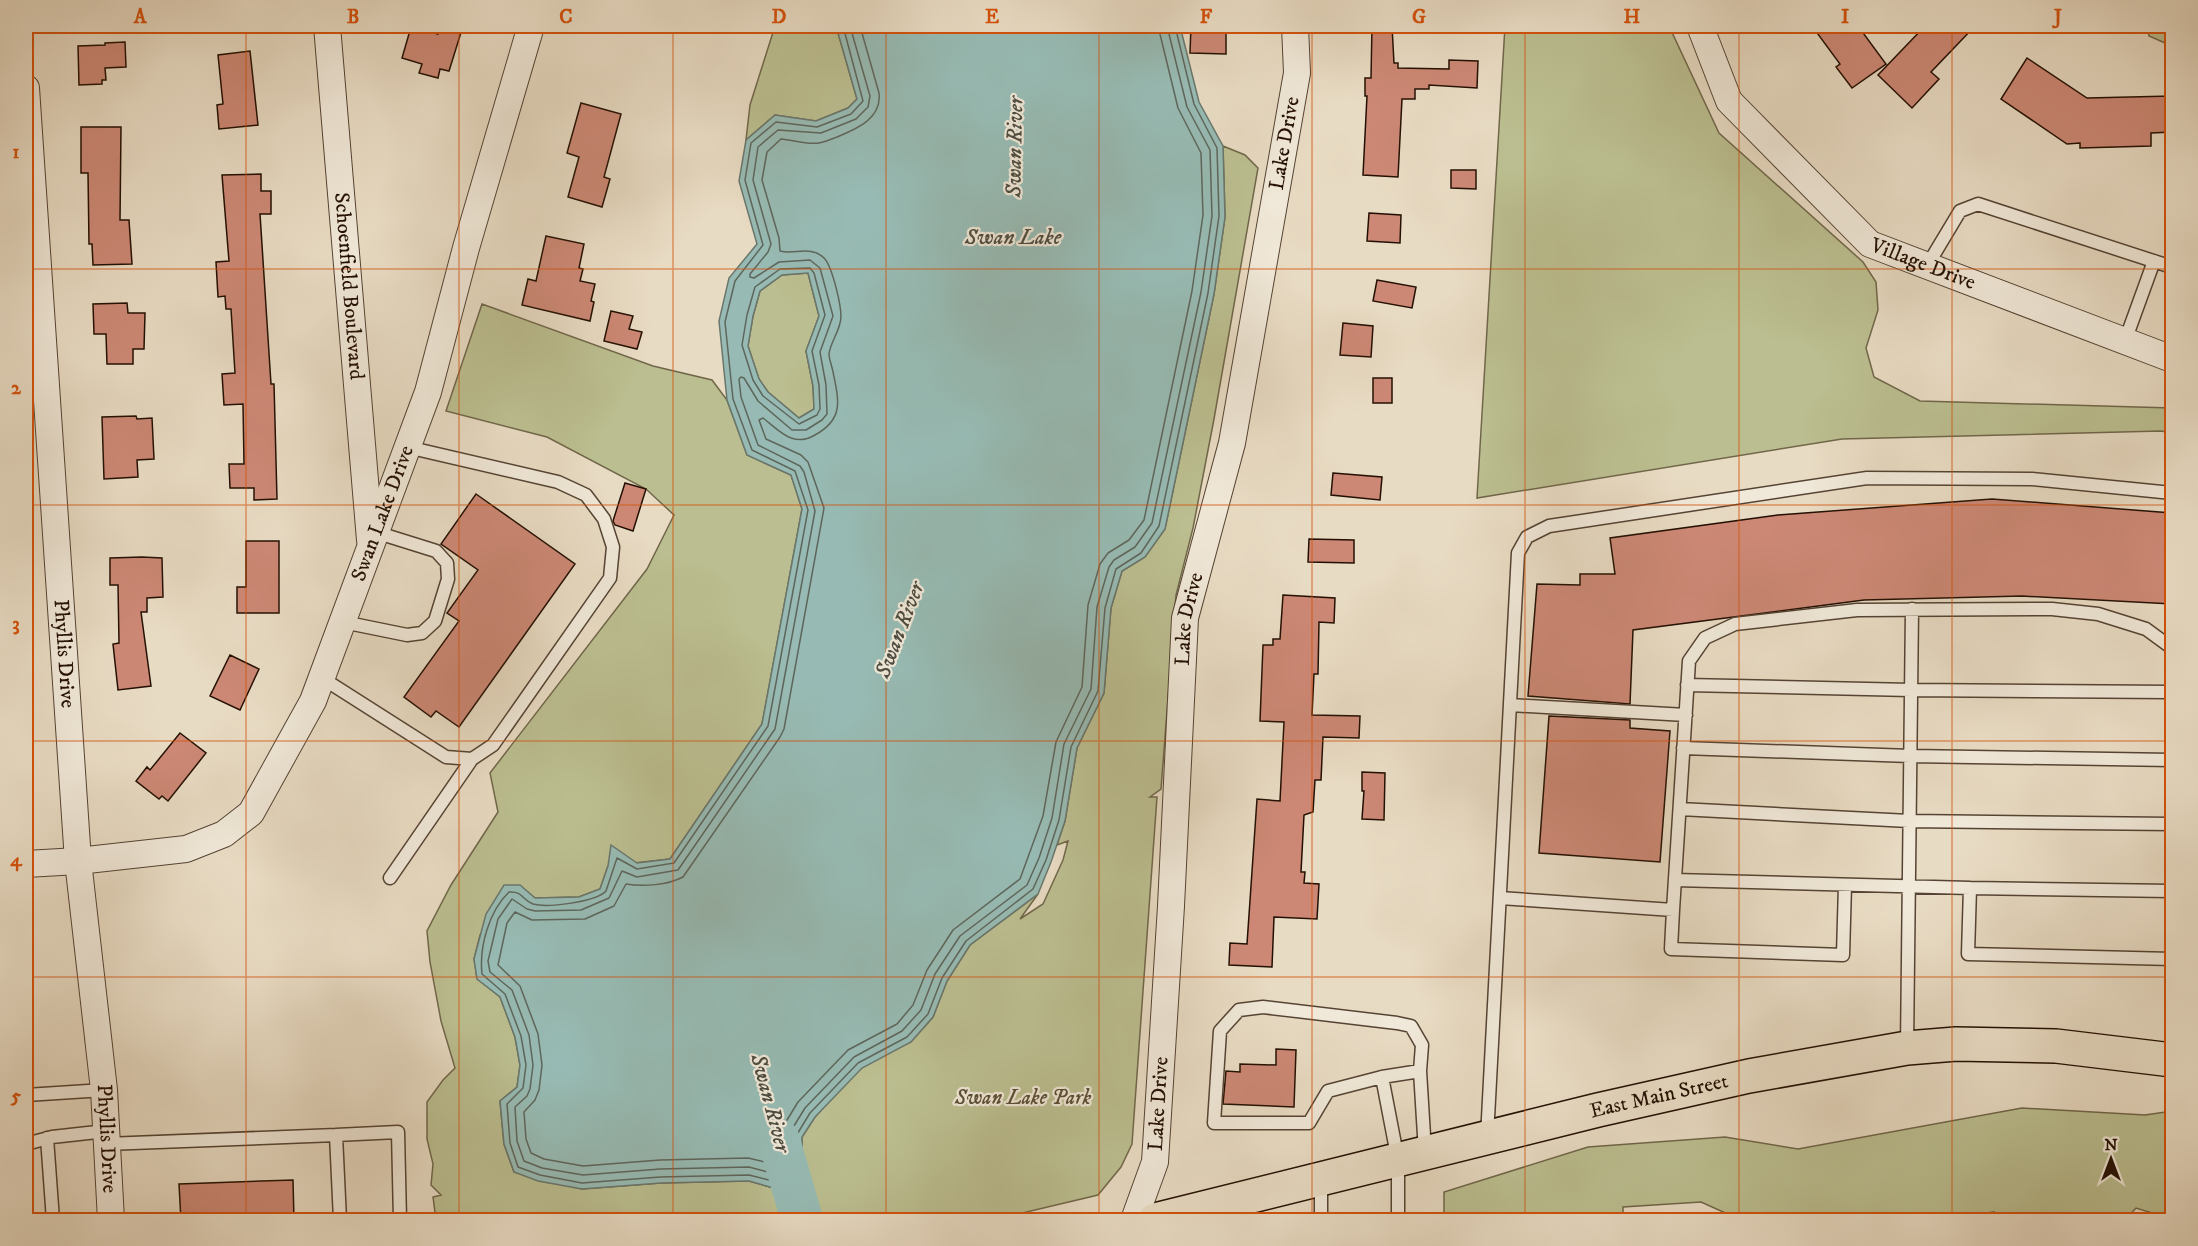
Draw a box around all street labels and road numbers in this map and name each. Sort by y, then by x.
street label: Lake Drive [1264,94,1306,192]
street label: Schoenfield Boulevard [328,191,370,381]
street label: Village Drive [1866,232,1980,296]
street label: Swan Lake Drive [346,442,420,585]
street label: Lake Drive [1170,569,1210,666]
street label: Phyllis Drive [47,598,81,709]
street label: Lake Drive [1143,1056,1175,1152]
street label: East Main Street [1587,1068,1731,1125]
street label: Phyllis Drive [91,1084,123,1194]

